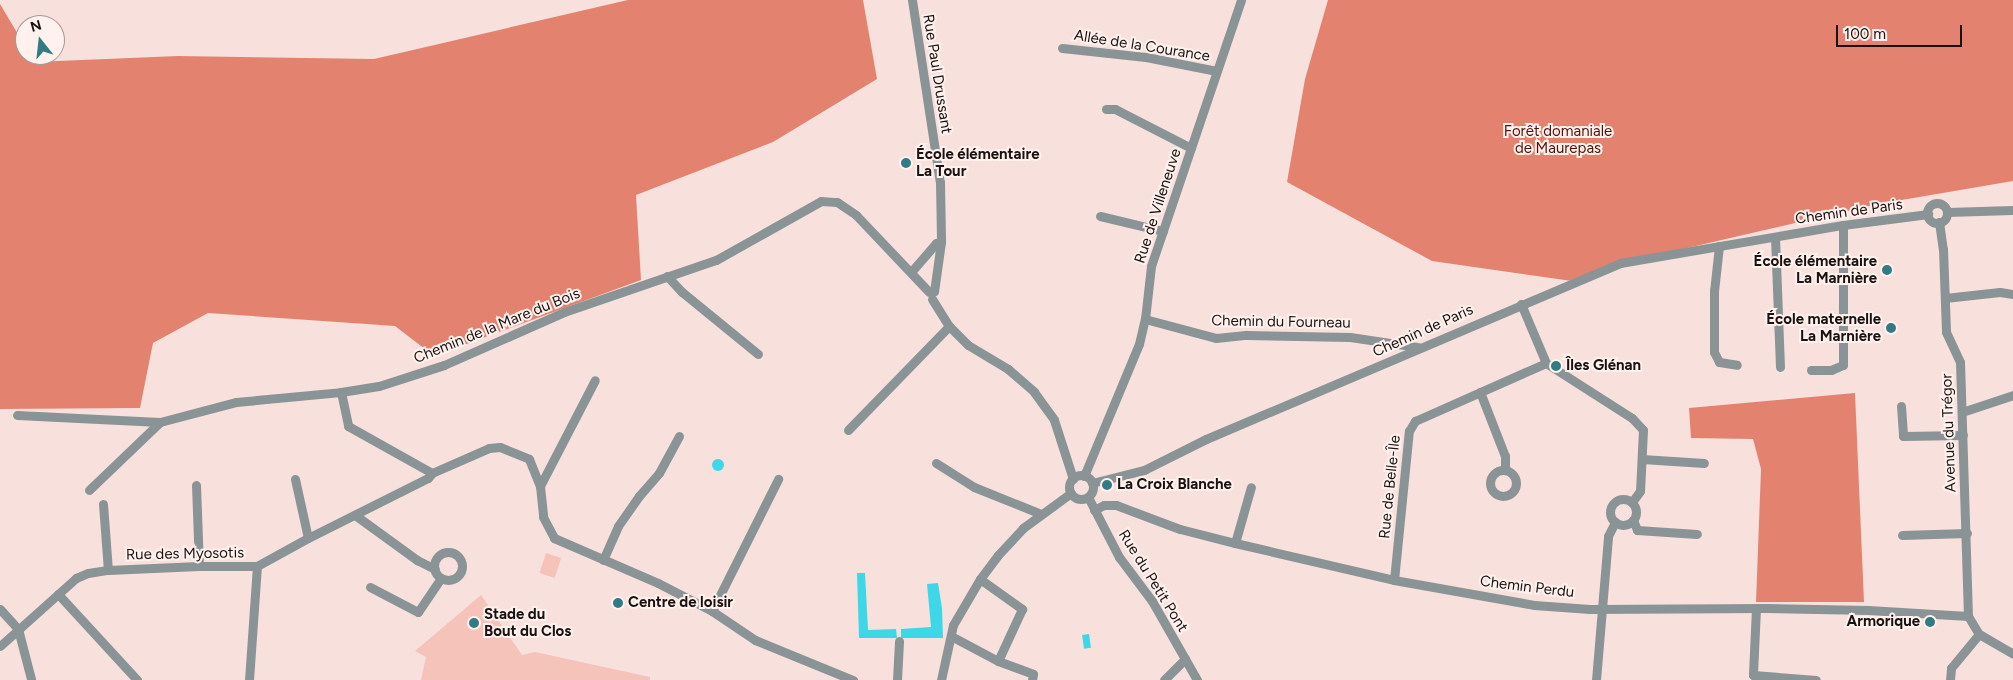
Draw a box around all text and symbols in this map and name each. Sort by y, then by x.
street label: Rue Paul Drussant [919,13,955,135]
north arrow [15,15,65,65]
scale bar [1838,15,1964,47]
text: N [28,16,44,36]
text: 100 m [1844,25,1886,43]
street label: Allée de la Courance [1073,26,1211,66]
park label: Forêt domaniale de Maurepas [1504,122,1612,157]
place label: École élémentaire La Tour [916,145,1039,180]
street label: Rue de Villeneuve [1131,146,1185,266]
marker: École élémentaire La Tour [900,157,912,169]
street label: Chemin de Paris [1794,196,1904,228]
place label: École élémentaire La Marnière [1754,252,1877,287]
marker: École élémentaire La Marnière [1881,264,1893,276]
street label: Chemin de la Mare du Bois [411,284,583,368]
street label: Chemin de Paris [1370,301,1476,361]
place label: École maternelle La Marnière [1766,310,1881,345]
street label: Chemin du Fourneau [1211,312,1351,332]
marker: École maternelle La Marnière [1885,322,1897,334]
place label: Îles Glénan [1566,357,1641,375]
marker: Îles Glénan [1550,360,1562,372]
street label: Avenue du Trégor [1938,373,1960,493]
street label: Rue de Belle-Île [1376,434,1404,540]
place label: La Croix Blanche [1117,476,1232,494]
marker: La Croix Blanche [1101,479,1113,491]
street label: Rue du Petit Pont [1114,527,1192,635]
street label: Rue des Myosotis [126,544,244,564]
street label: Chemin Perdu [1479,572,1575,602]
place label: Centre de loisir [628,594,733,612]
marker: Centre de loisir [612,597,624,609]
place label: Stade du Bout du Clos [484,605,571,640]
place label: Armorique [1846,613,1920,631]
marker: Armorique [1924,616,1936,628]
marker: Stade du Bout du Clos [468,617,480,629]

